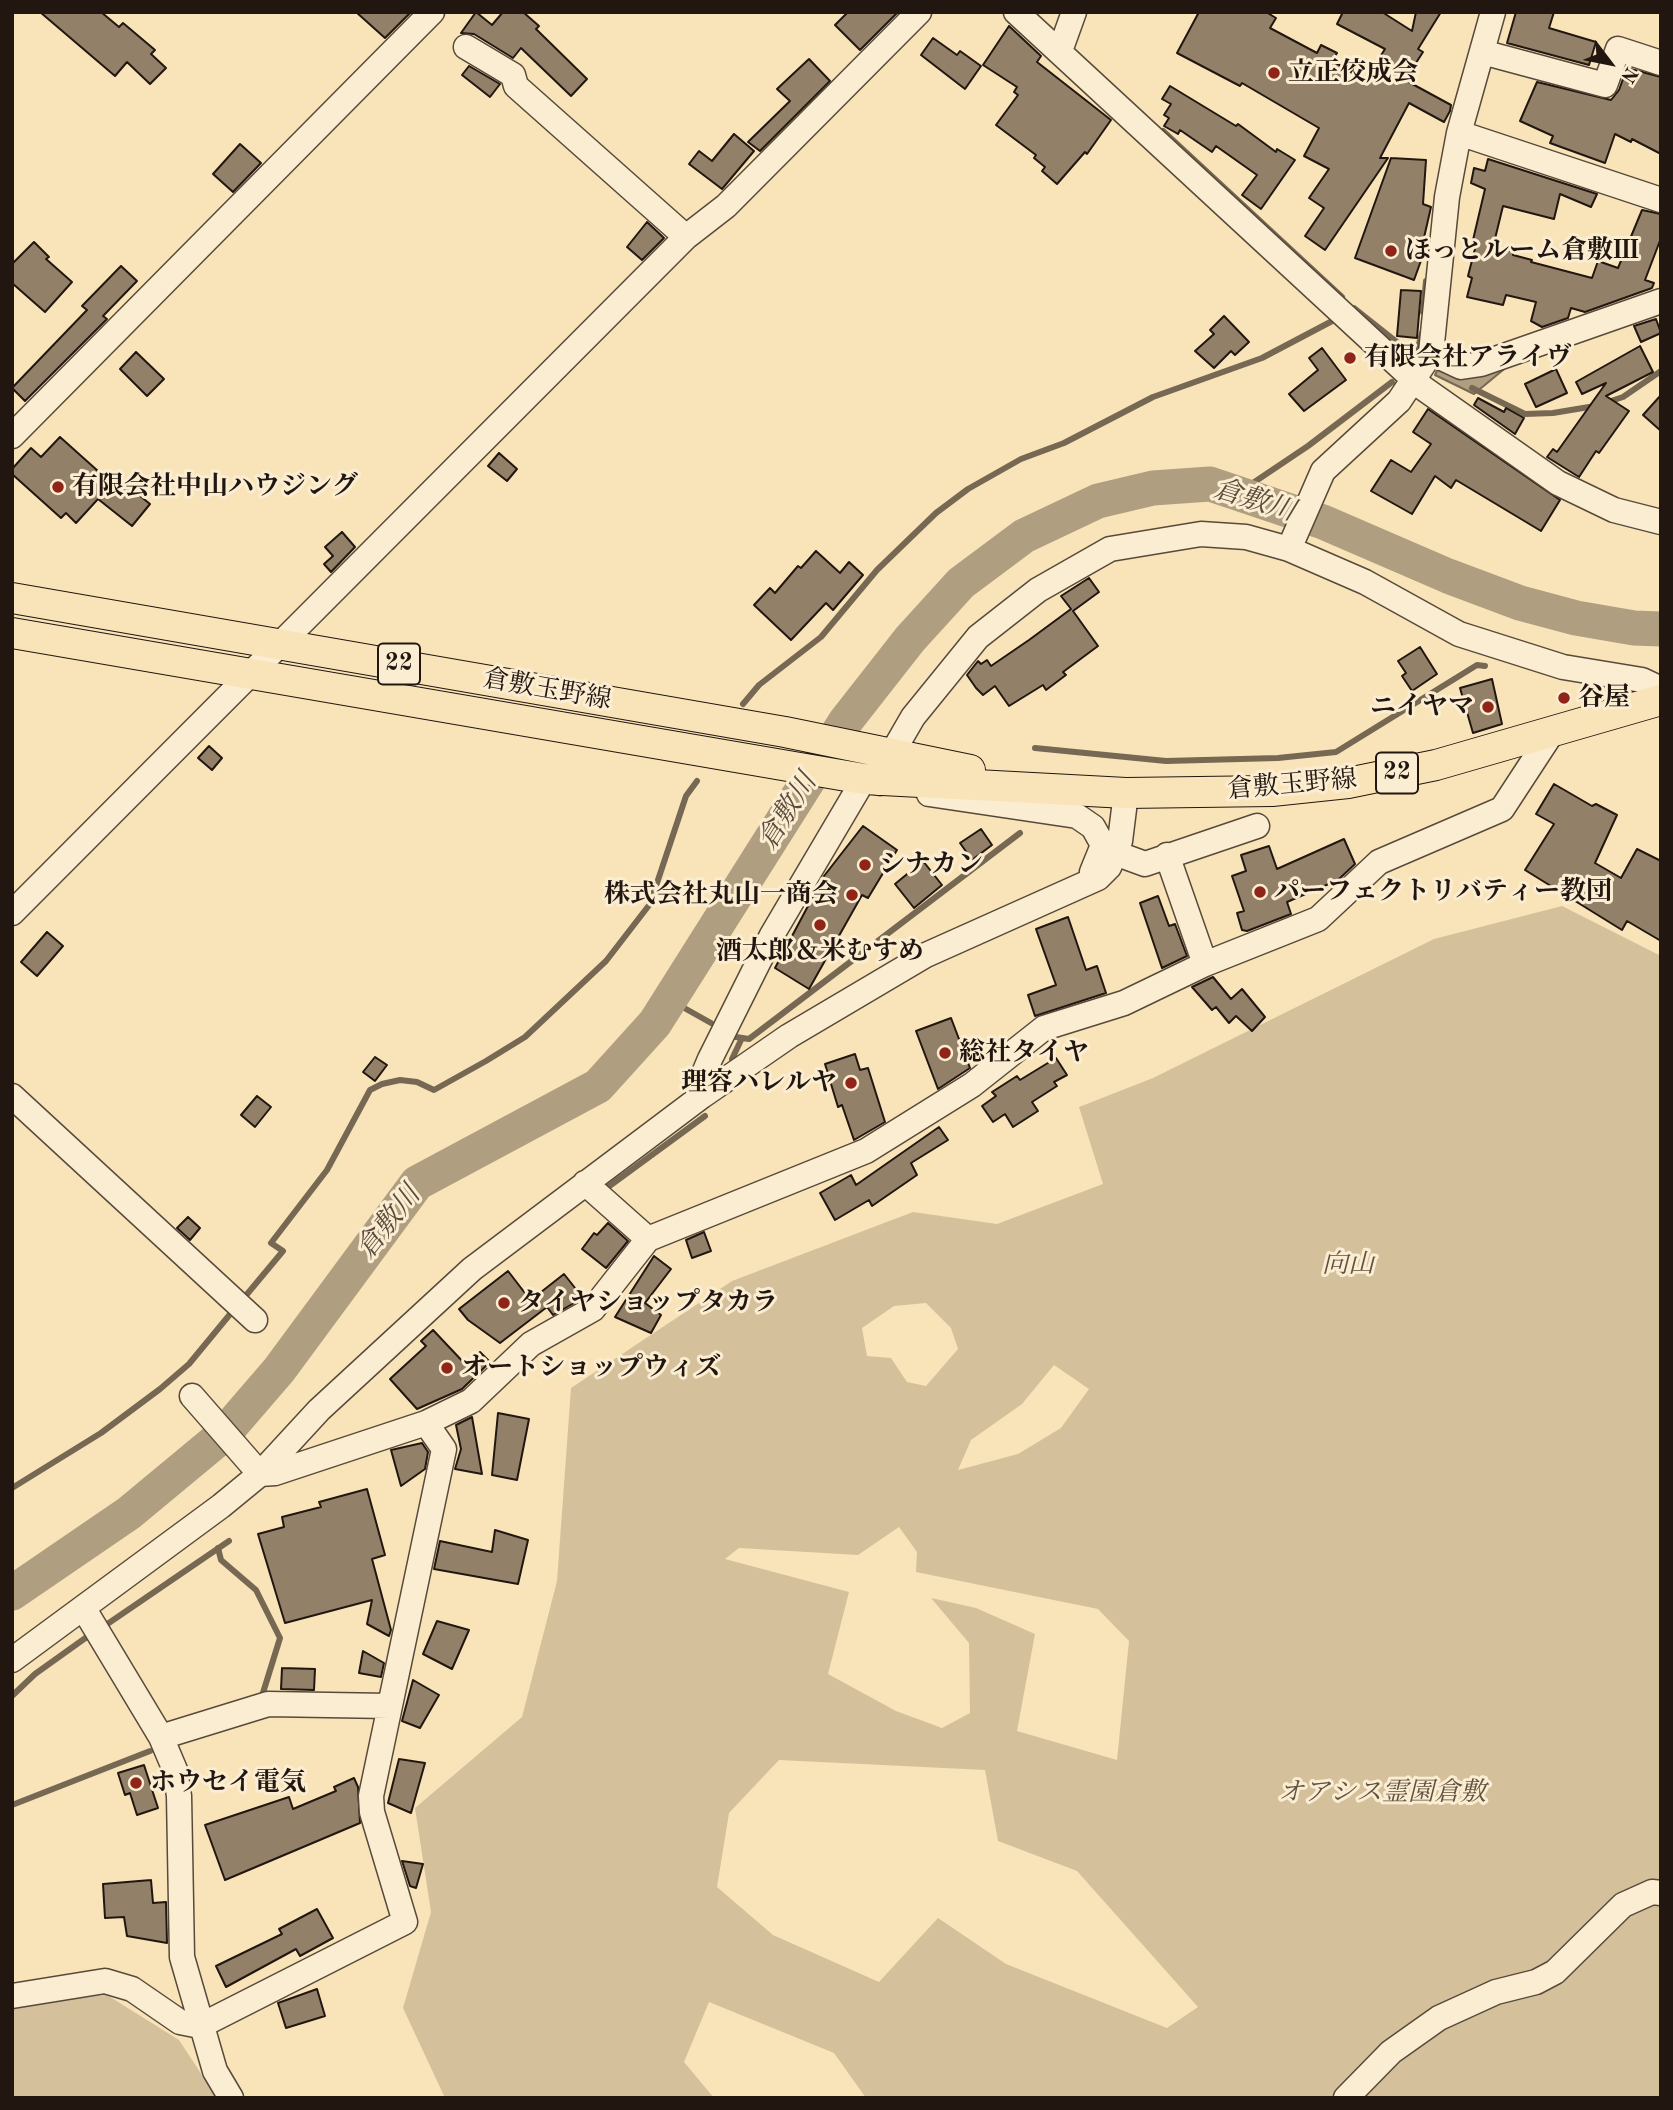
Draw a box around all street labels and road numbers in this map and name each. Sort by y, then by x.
road number: 22 [378,644,420,684]
street label: 倉敷玉野線 [480,663,614,717]
road number: 22 [1376,752,1418,794]
street label: 倉敷玉野線 [1226,764,1358,806]

